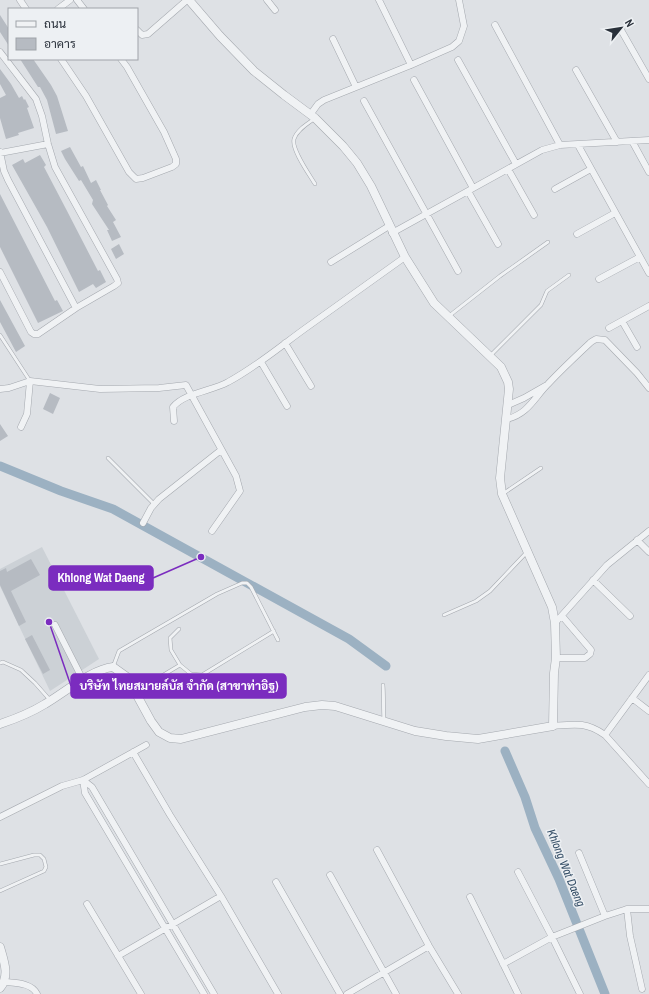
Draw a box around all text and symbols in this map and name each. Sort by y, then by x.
legend [8,8,138,60]
north arrow [601,8,641,48]
text: ถนน [44,16,67,32]
text: N [622,17,637,29]
text: อาคาร [44,36,76,52]
callout: Khlong Wat Daeng [49,566,153,590]
text: Khlong Wat Daeng [57,570,145,586]
callout: บริษัท ไทยสมายล์บัส จำกัด (สาขาท่าอิฐ) [71,674,286,698]
text: บริษัท ไทยสมายล์บัส จำกัด (สาขาท่าอิฐ) [80,678,278,694]
water label: Khlong Wat Daeng [543,827,589,910]

